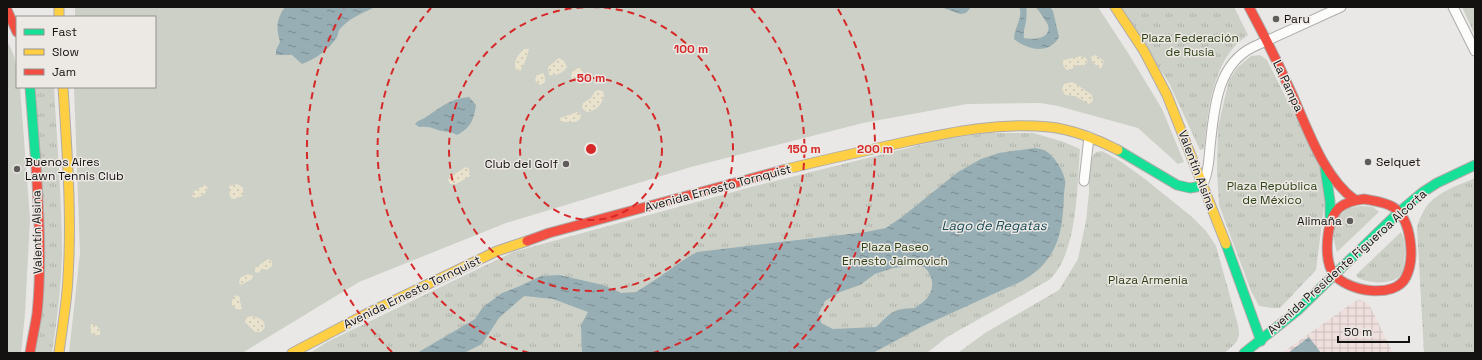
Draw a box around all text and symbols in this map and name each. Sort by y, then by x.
place label: Paru [1284,11,1310,27]
marker: Paru [1271,14,1281,24]
legend [16,16,156,88]
text: Fast [52,24,77,40]
park label: Plaza Federación de Rusia [1141,30,1239,60]
text: 100 m [674,41,708,57]
text: Slow [52,44,79,60]
street label: La Pampa [1269,57,1307,115]
text: Jam [52,64,76,80]
text: 50 m [577,70,605,86]
street label: Valentín Alsina [1174,128,1220,212]
text: 150 m [787,141,821,157]
text: 200 m [857,141,893,157]
centre of rings [584,142,598,156]
place label: Buenos Aires Lawn Tennis Club [25,154,124,184]
place label: Selquet [1376,154,1421,170]
place label: Club del Golf [485,156,558,172]
marker: Selquet [1363,157,1373,167]
marker: Club del Golf [561,159,571,169]
street label: Avenida Ernesto Tornquist [643,161,793,215]
marker: Buenos Aires Lawn Tennis Club [12,164,22,174]
park label: Plaza República de México [1227,178,1317,208]
street label: Avenida Presidente Figueroa Alcorta [1264,186,1430,338]
street label: Valentín Alsina [28,190,46,274]
place label: Alimaña [1297,213,1342,229]
marker: Alimaña [1345,216,1355,226]
water label: Lago de Regatas [941,217,1048,234]
park label: Plaza Paseo Ernesto Jaimovich [842,239,948,269]
street label: Avenida Ernesto Tornquist [341,252,483,332]
park label: Plaza Armenia [1108,272,1188,288]
scale bar [1338,318,1409,344]
text: 50 m [1344,324,1372,340]

